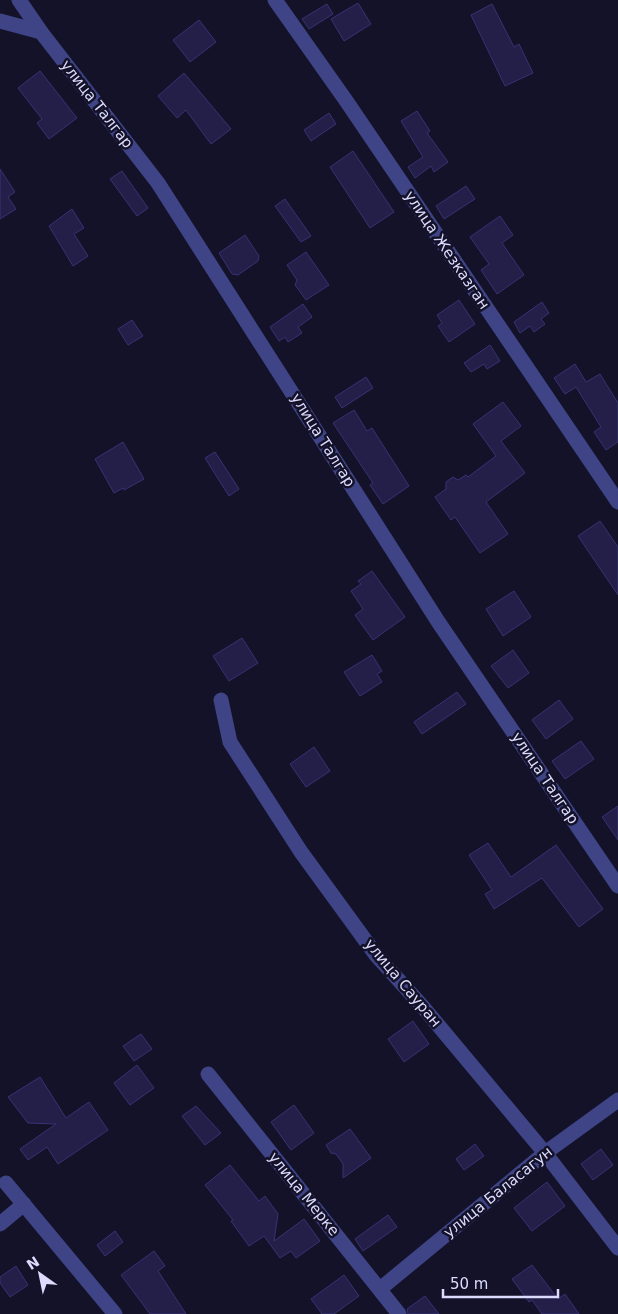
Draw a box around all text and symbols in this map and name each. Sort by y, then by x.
street label: улица Талгар [57,56,137,152]
street label: улица Жезказган [401,187,493,313]
street label: улица Талгар [287,390,359,490]
street label: улица Талгар [508,729,582,827]
street label: улица Сауран [361,935,445,1031]
street label: улица Баласагун [440,1143,556,1241]
street label: улица Мерке [265,1149,343,1239]
north arrow [15,1249,65,1299]
text: N [24,1253,42,1273]
scale bar [443,1266,558,1298]
text: 50 m [450,1275,488,1293]

